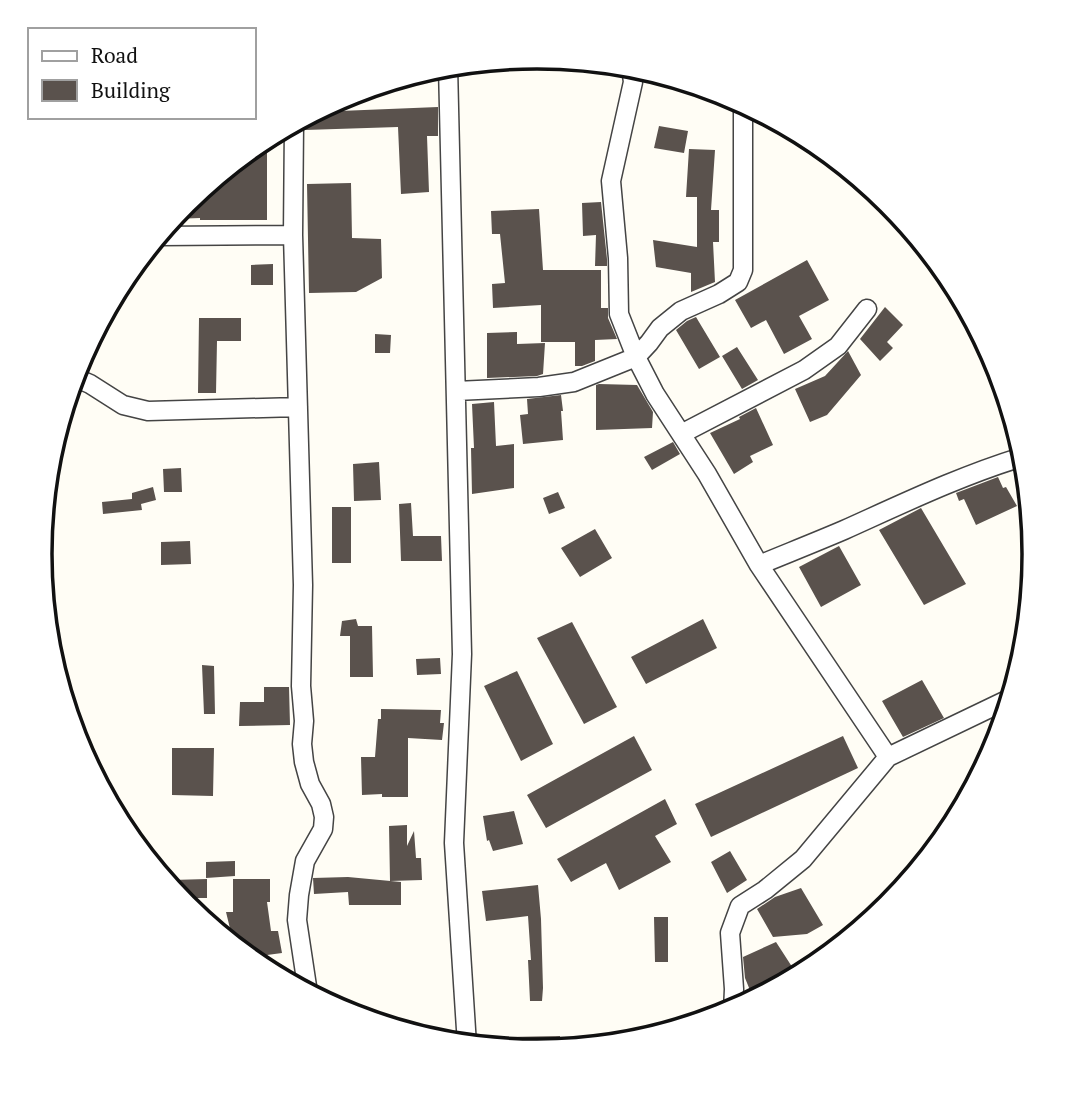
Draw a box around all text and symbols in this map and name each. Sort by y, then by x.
legend [28,28,256,119]
text: Road [91,41,138,69]
text: Building [91,76,171,104]

